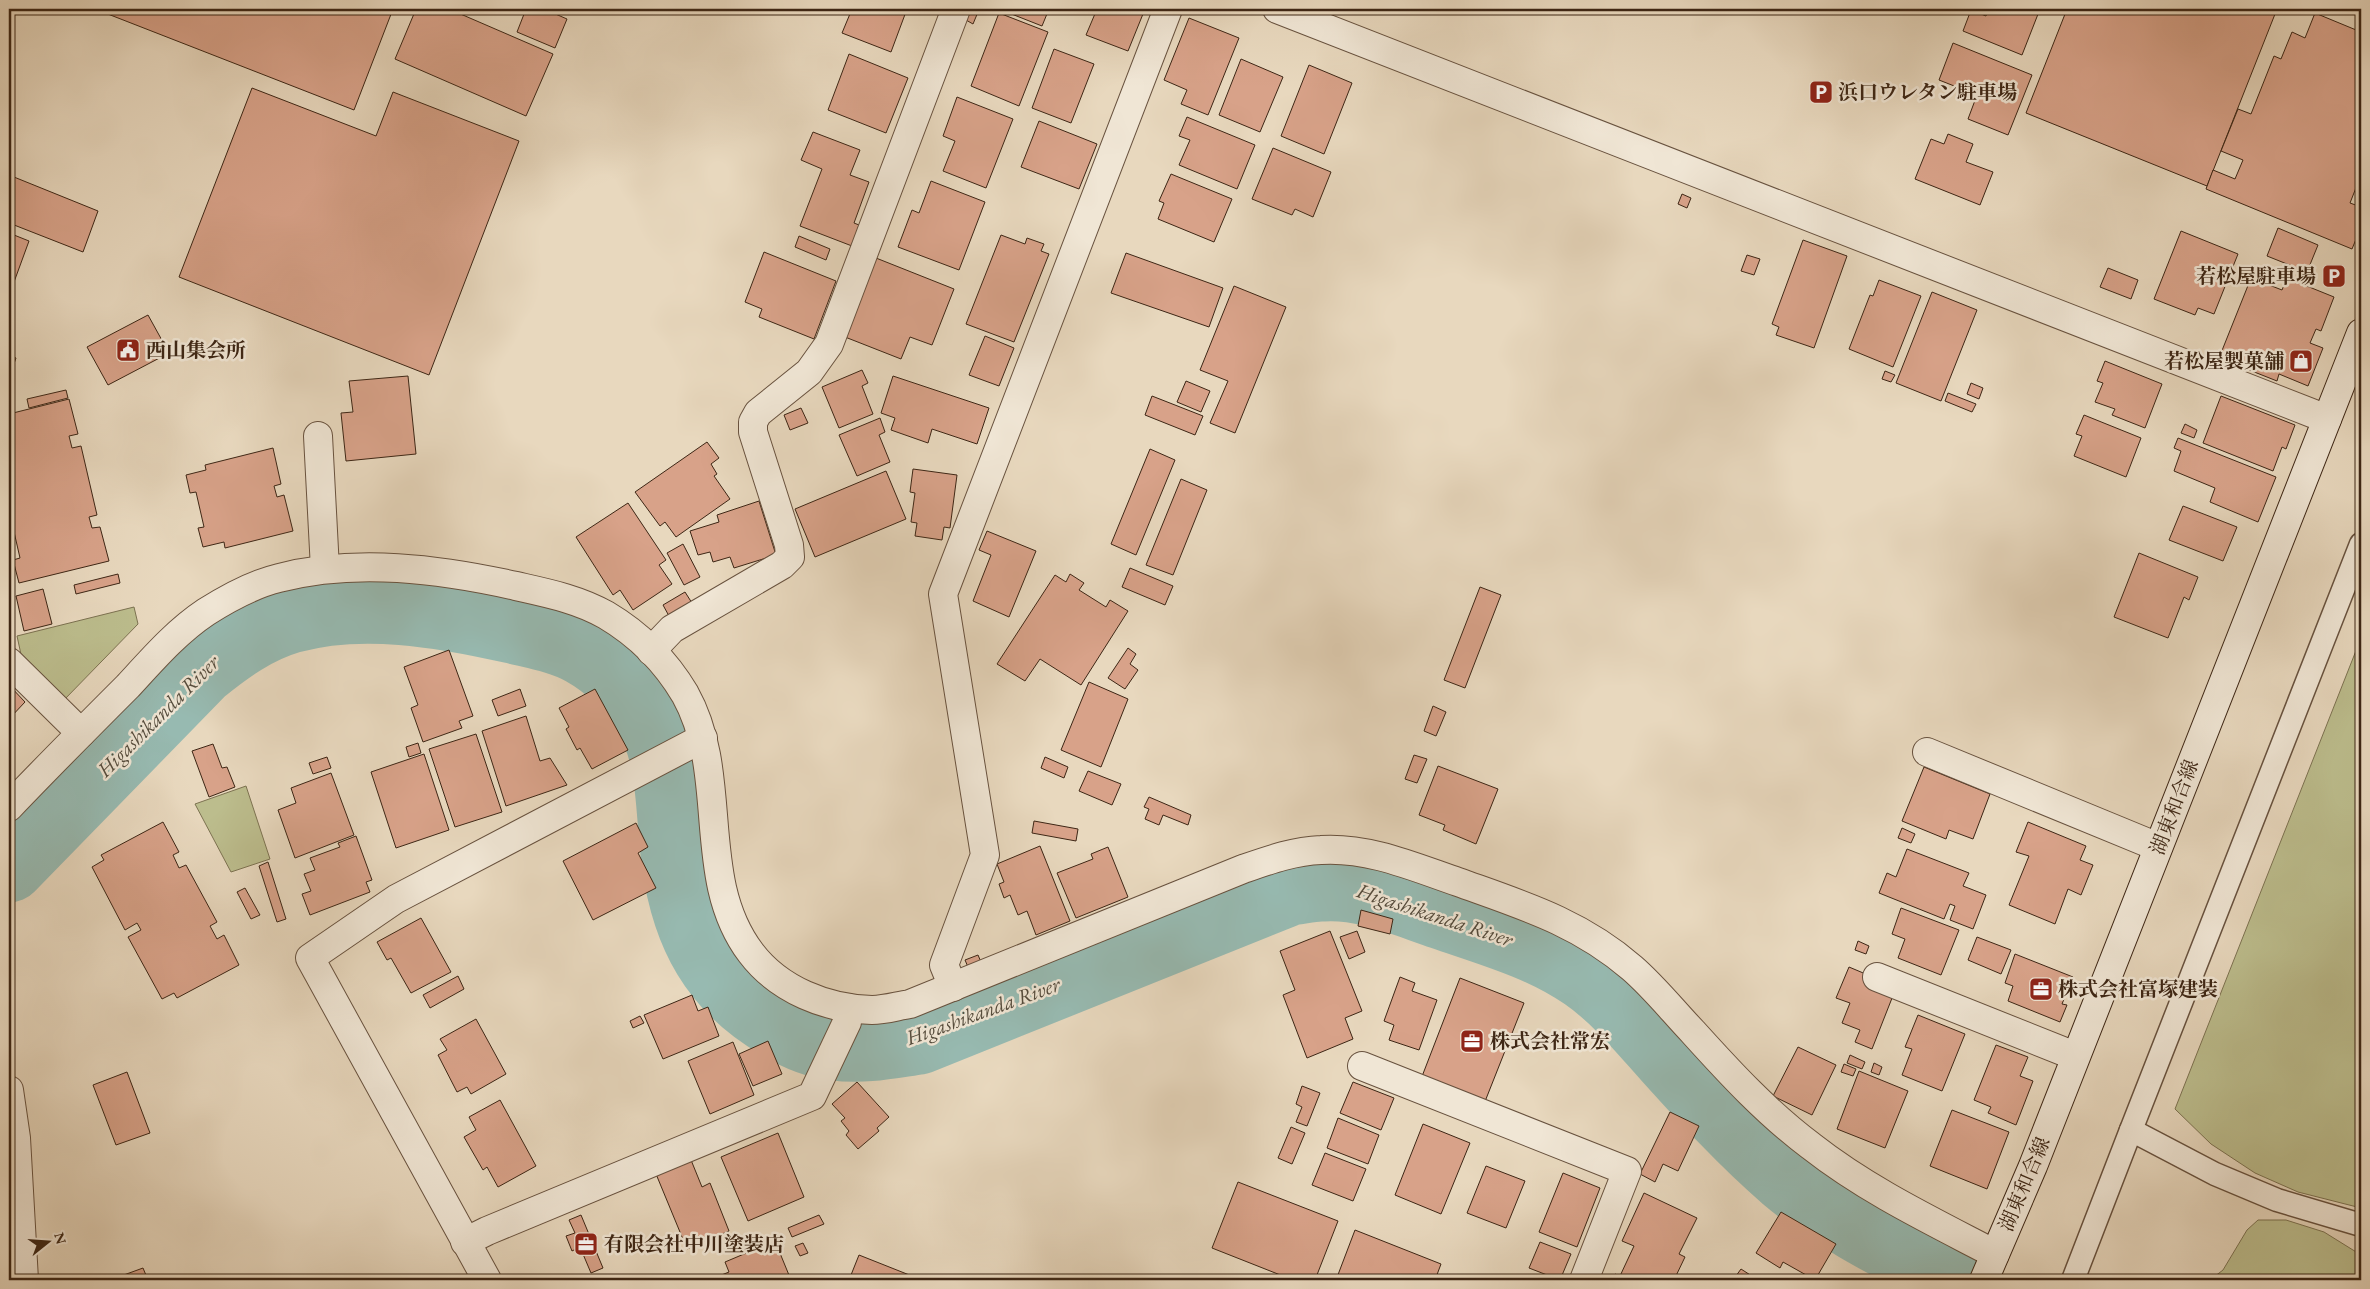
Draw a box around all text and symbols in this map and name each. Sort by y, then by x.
parking icon: 浜口ウレタン駐車場 [1808,79,1834,105]
place label: 浜口ウレタン駐車場 [1838,79,2017,105]
place label: 若松屋駐車場 [2196,263,2316,289]
parking icon: 若松屋駐車場 [2321,263,2347,289]
public building icon: 西山集会所 [115,337,141,363]
place label: 西山集会所 [146,337,246,363]
place label: 若松屋製菓舗 [2164,348,2284,374]
shop icon: 若松屋製菓舗 [2288,348,2314,374]
water label: Higashikanda River [90,648,225,783]
street label: 湖東和合線 [2144,756,2204,858]
water label: Higashikanda River [1353,876,1517,953]
water label: Higashikanda River [901,970,1065,1051]
office icon: 株式会社富塚建装 [2028,976,2054,1002]
place label: 株式会社富塚建装 [2058,976,2218,1002]
office icon: 株式会社常宏 [1459,1028,1485,1054]
place label: 株式会社常宏 [1490,1028,1610,1054]
street label: 湖東和合線 [1992,1133,2056,1235]
north arrow [22,1216,72,1266]
text: N [50,1230,71,1247]
office icon: 有限会社中川塗装店 [573,1231,599,1257]
place label: 有限会社中川塗装店 [604,1231,784,1257]

